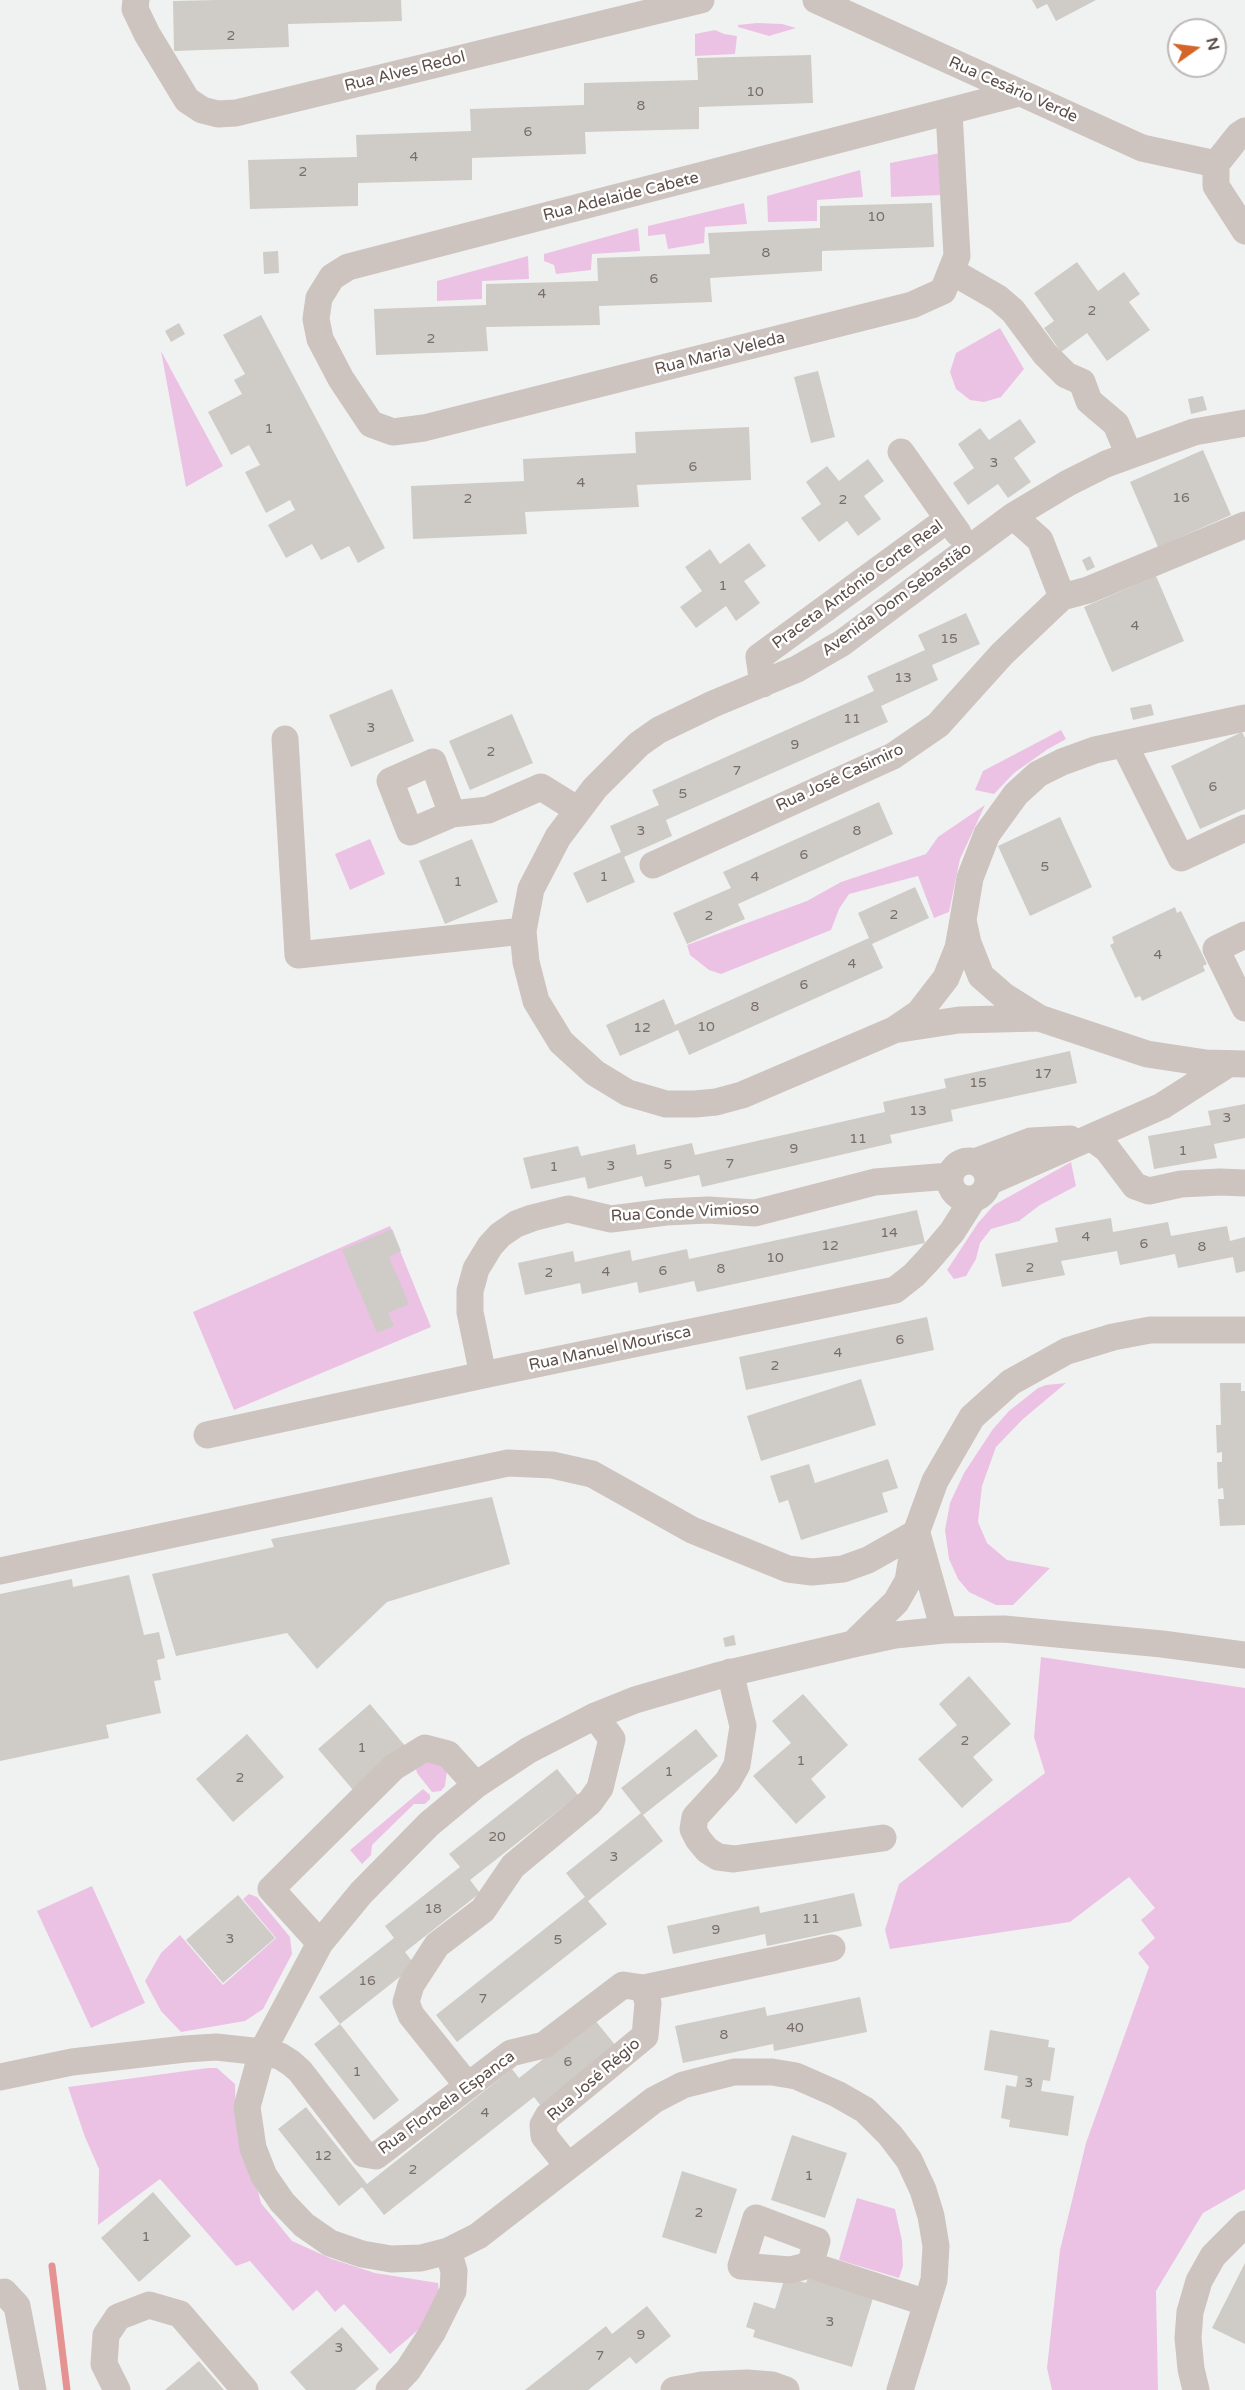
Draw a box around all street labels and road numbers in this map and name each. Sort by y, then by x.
street label: Rua Alves Redol [343,48,467,96]
street label: Rua Cesário Verde [946,53,1080,127]
street label: Rua Adelaide Cabete [541,168,701,226]
street label: Rua Maria Veleda [653,329,787,379]
street label: Praceta António Corte Real [769,517,947,653]
street label: Avenida Dom Sebastião [818,539,976,661]
street label: Rua José Casimiro [773,740,907,816]
street label: Rua Conde Vimioso [610,1200,760,1226]
street label: Rua Manuel Mourisca [527,1322,693,1376]
street label: Rua José Régio [544,2034,644,2126]
street label: Rua Florbela Espanca [375,2047,519,2159]

